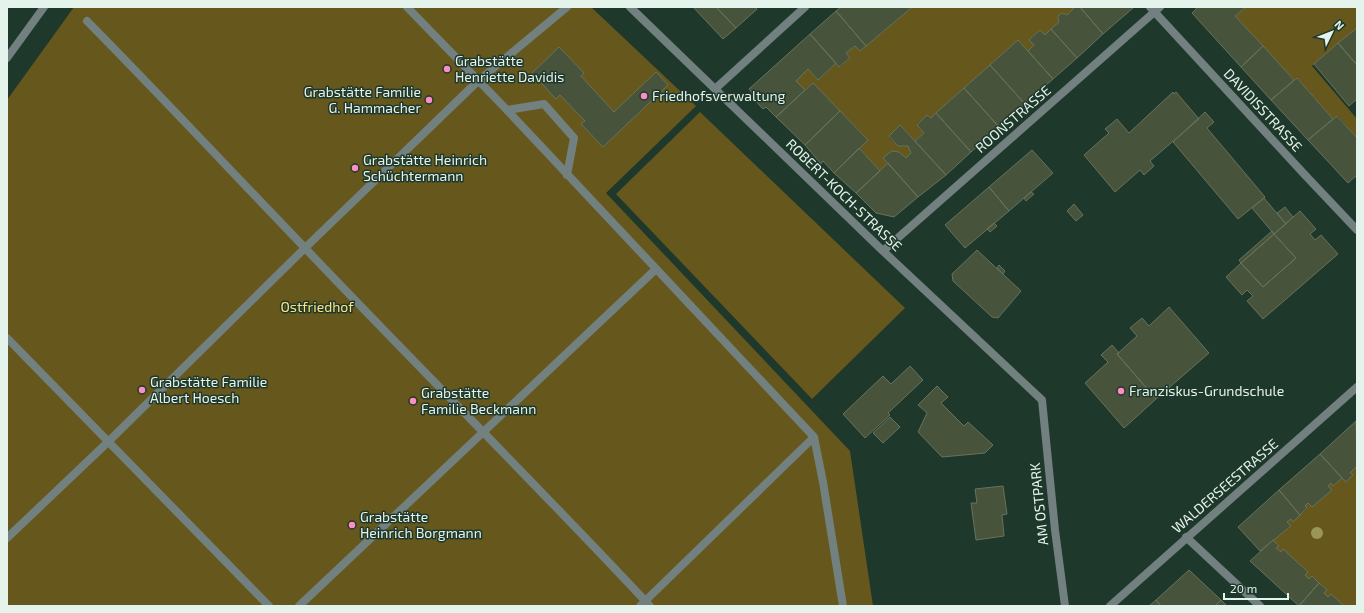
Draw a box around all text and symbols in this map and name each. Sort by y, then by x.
north arrow [1312,12,1352,52]
text: N [1332,17,1347,32]
place label: Grabstätte Henriette Davidis [455,52,564,85]
marker: Grabstätte Henriette Davidis [442,64,452,74]
street label: DAVIDISSTRASSE [1221,65,1306,155]
street label: ROONSTRASSE [972,81,1054,156]
place label: Grabstätte Familie G. Hammacher [304,83,421,116]
place label: Friedhofsverwaltung [652,87,786,104]
marker: Friedhofsverwaltung [639,91,649,101]
marker: Grabstätte Familie G. Hammacher [424,95,434,105]
street label: ROBERT-KOCH-STRASSE [783,135,906,254]
place label: Grabstätte Heinrich Schüchtermann [363,151,487,184]
marker: Grabstätte Heinrich Schüchtermann [350,163,360,173]
park label: Ostfriedhof [280,298,354,315]
place label: Grabstätte Familie Albert Hoesch [150,373,267,406]
place label: Franziskus-Grundschule [1129,382,1284,399]
place label: Grabstätte Familie Beckmann [421,384,536,417]
marker: Grabstätte Familie Albert Hoesch [137,385,147,395]
marker: Franziskus-Grundschule [1116,386,1126,396]
marker: Grabstätte Familie Beckmann [408,396,418,406]
street label: WALDERSEESTRASSE [1168,435,1281,536]
street label: AM OSTPARK [1026,461,1051,546]
place label: Grabstätte Heinrich Borgmann [360,508,482,541]
marker: Grabstätte Heinrich Borgmann [347,520,357,530]
scale bar [1224,575,1288,601]
text: 20 m [1230,581,1257,595]

